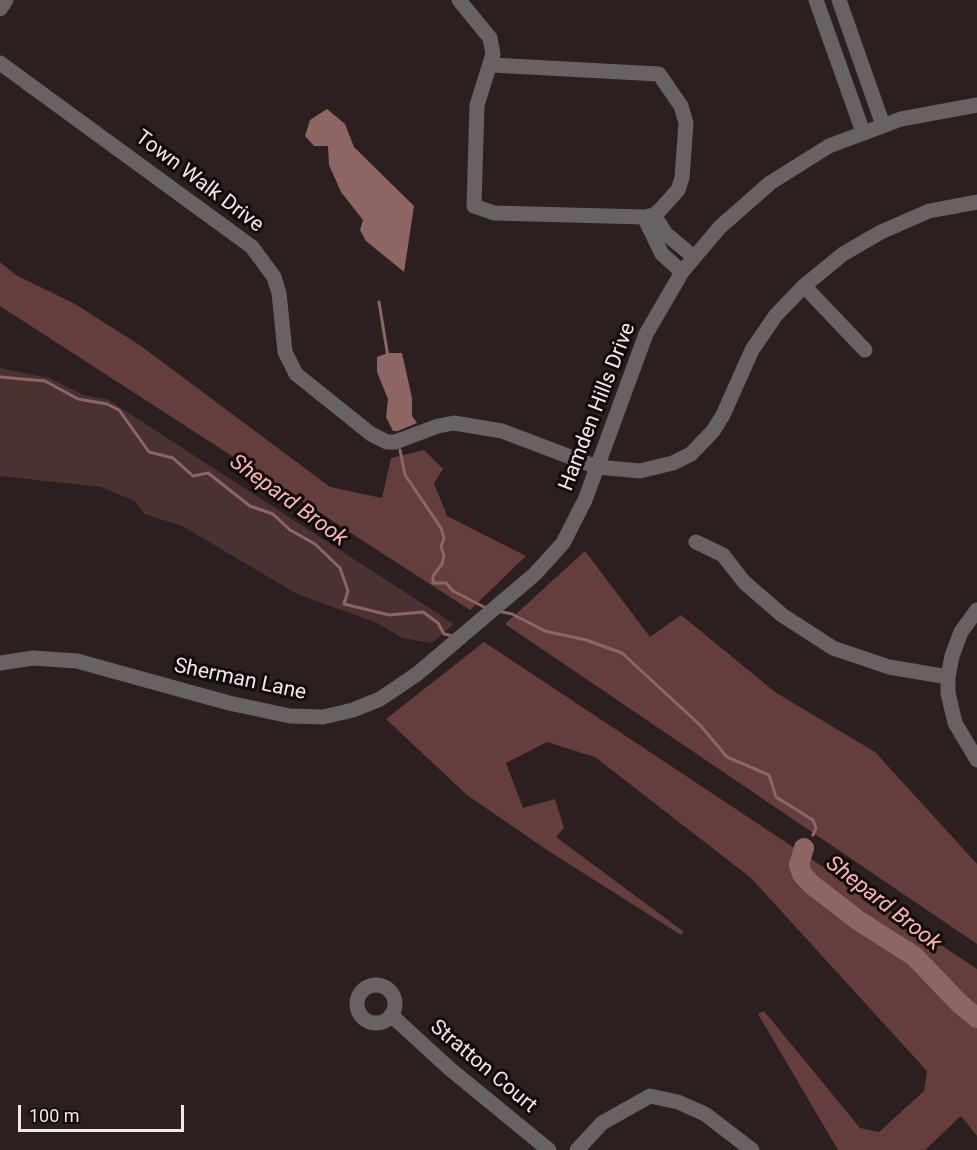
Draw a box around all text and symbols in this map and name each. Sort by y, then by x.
street label: Town Walk Drive [130,126,268,238]
street label: Hamden Hills Drive [554,319,642,495]
water label: Shepard Brook [224,449,352,553]
street label: Sherman Lane [172,654,308,706]
water label: Shepard Brook [820,851,946,957]
street label: Stratton Court [425,1015,541,1119]
scale bar [21,1093,188,1131]
text: 100 m [29,1105,80,1126]

